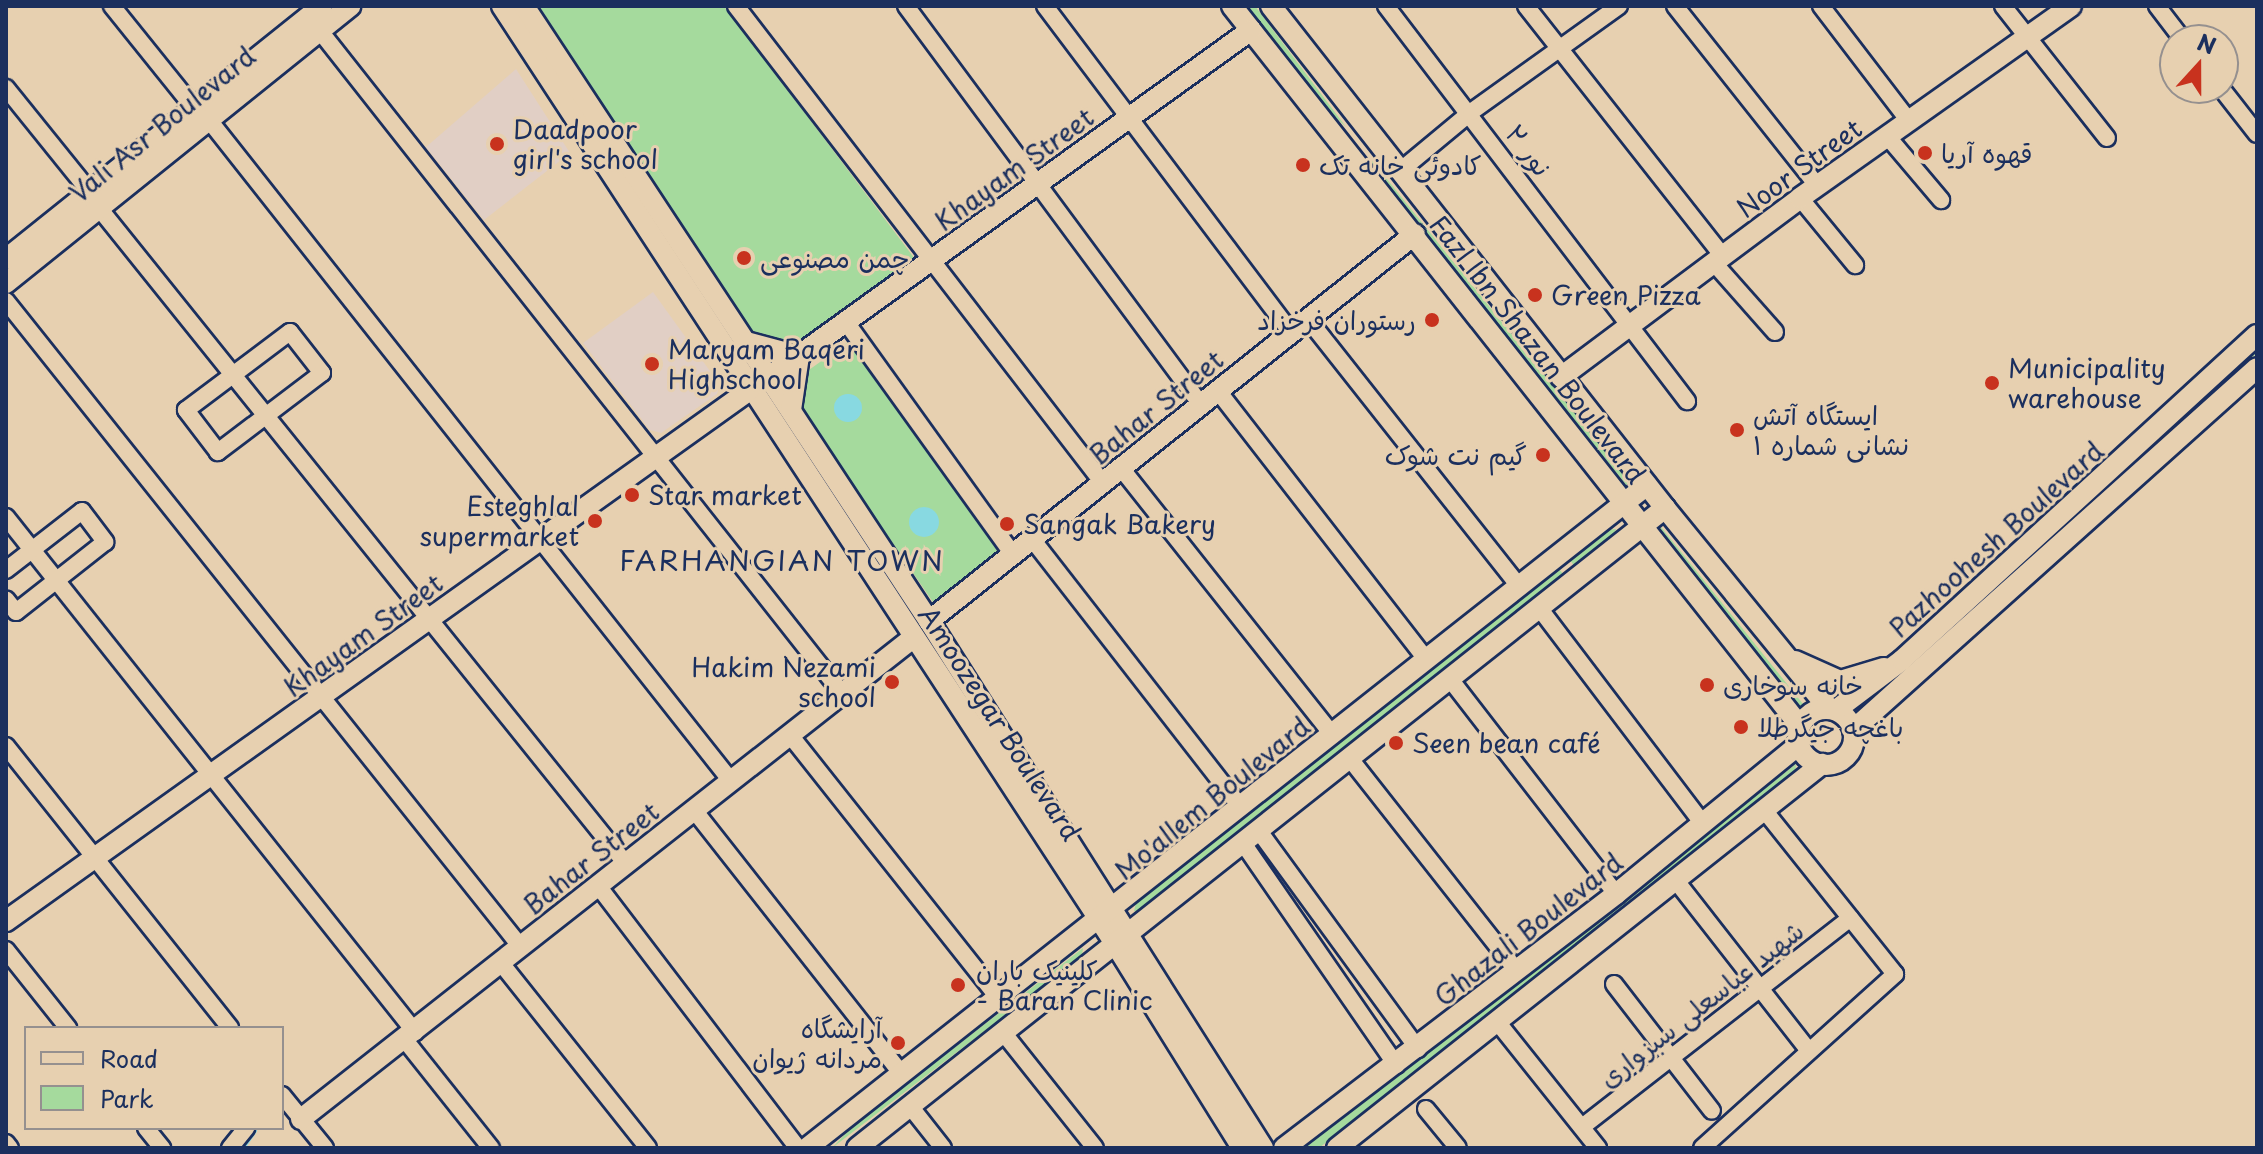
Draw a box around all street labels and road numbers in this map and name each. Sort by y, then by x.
street label: Vali Asr Boulevard [62,39,262,209]
street label: Khayam Street [928,101,1100,237]
street label: Noor Street [1730,112,1868,224]
street label: نور ۲ [1500,118,1558,182]
street label: Fazl Ibn Shazan Boulevard [1424,209,1652,489]
street label: Bahar Street [1083,344,1229,470]
street label: Pazhoohesh Boulevard [1883,435,2109,643]
street label: Khayam Street [277,567,449,703]
street label: Amoozegar Boulevard [912,600,1088,846]
street label: Mo'allem Boulevard [1108,709,1316,887]
street label: Bahar Street [517,796,665,920]
street label: Ghazali Boulevard [1427,846,1629,1012]
street label: شهید عباسعلی سبزواری [1593,914,1809,1094]

